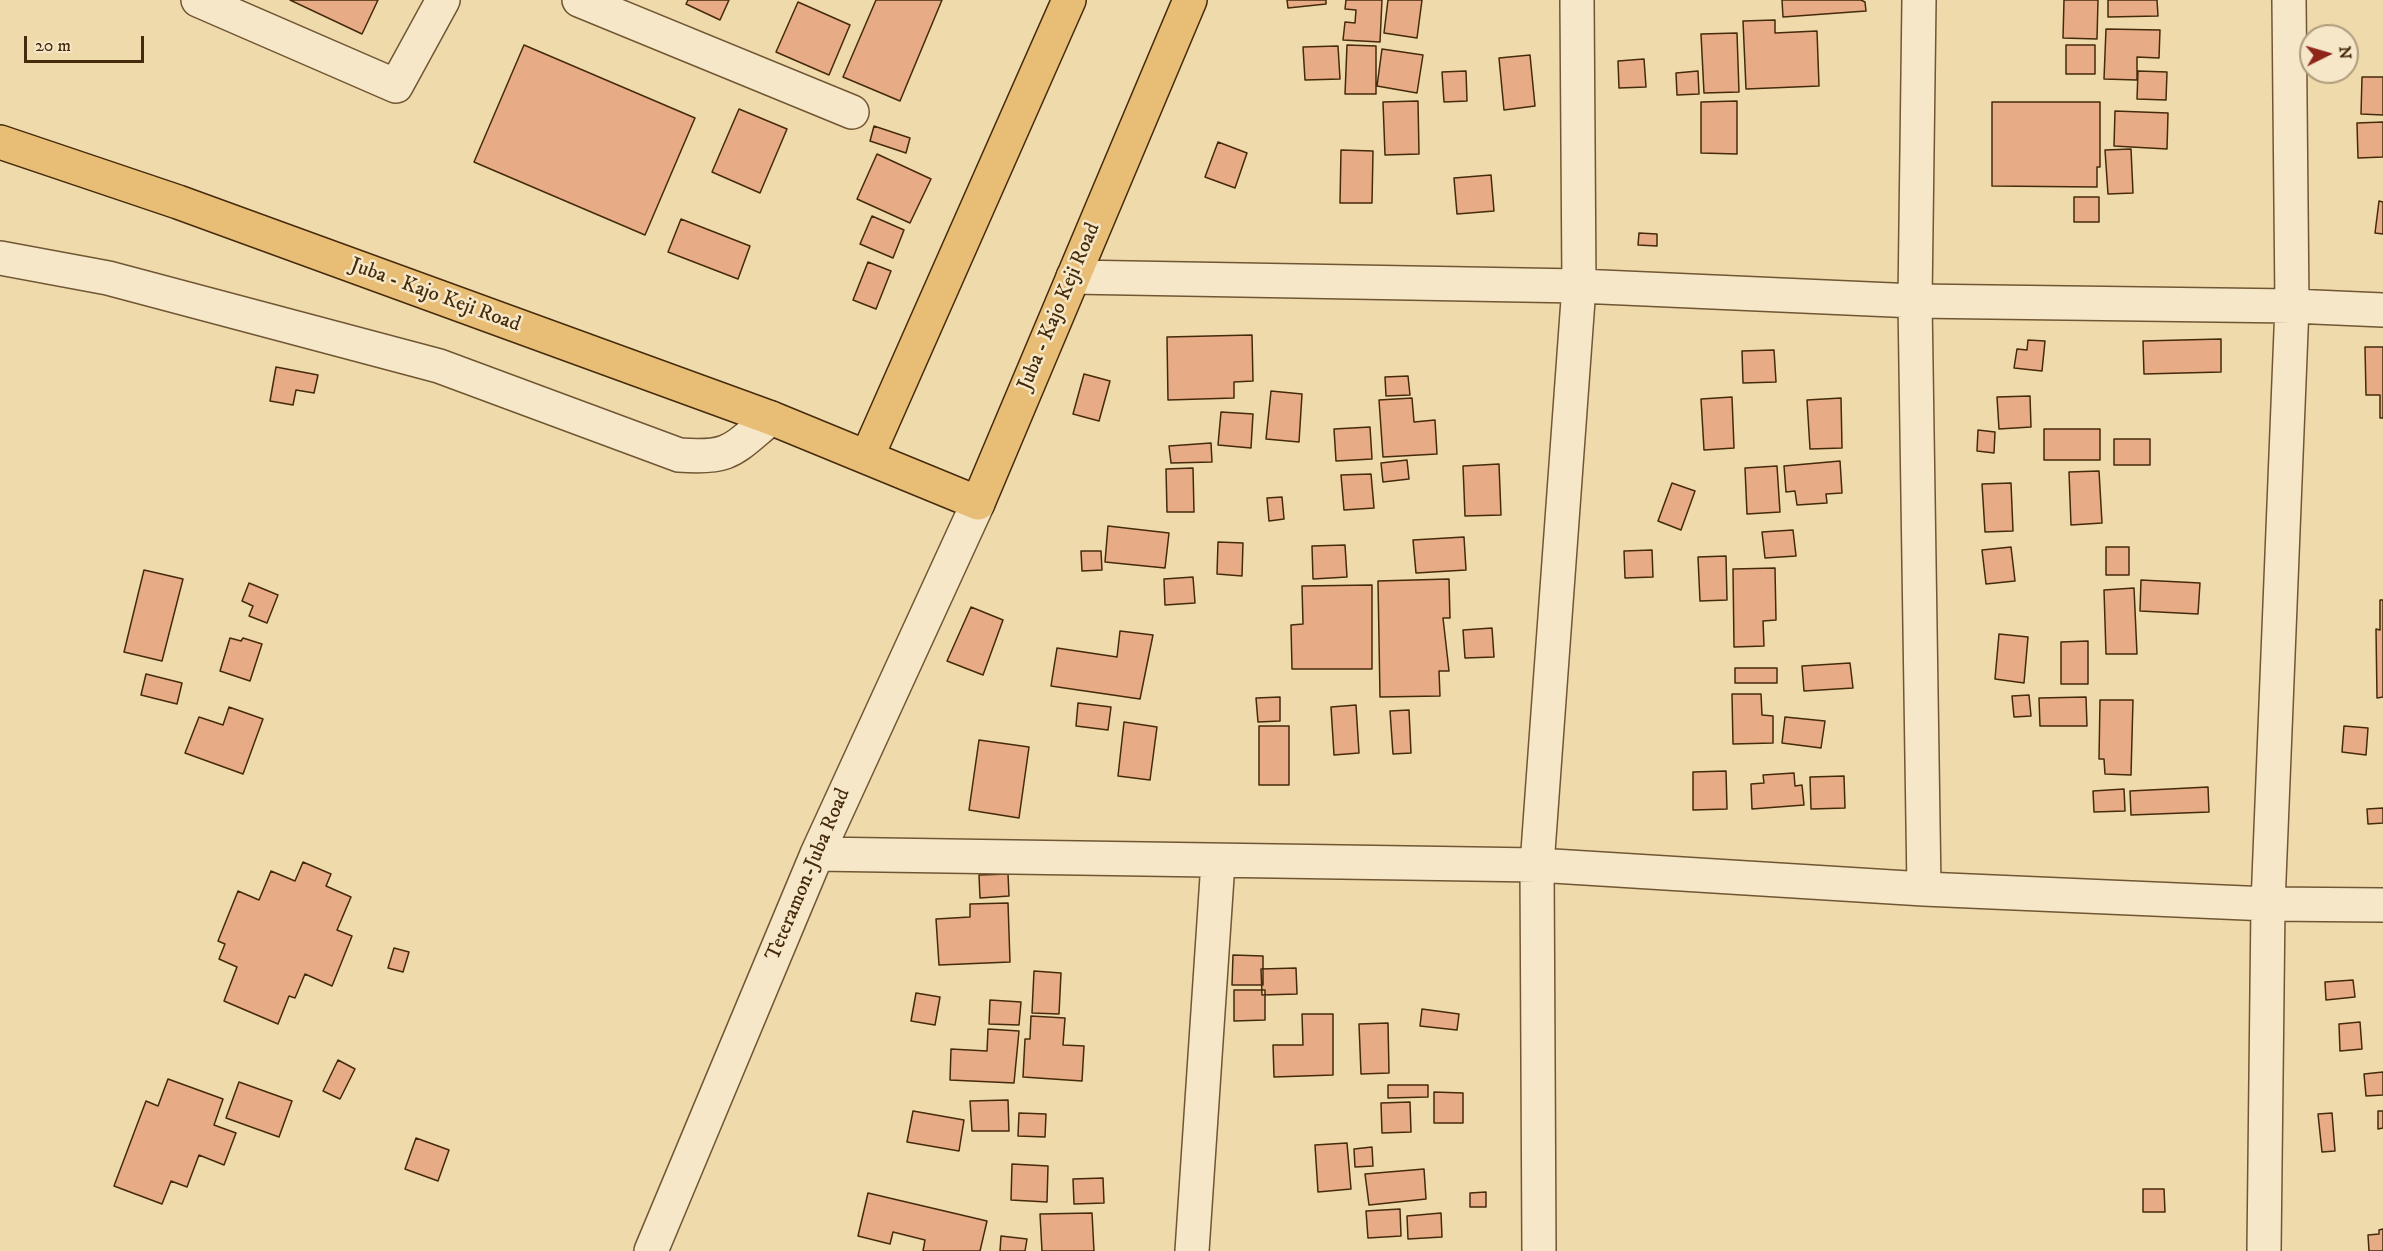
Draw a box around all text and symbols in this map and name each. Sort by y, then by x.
scale bar [27,24,147,62]
north arrow [2299,24,2359,84]
text: 20 m [35,35,71,57]
text: N [2334,45,2355,60]
street label: Juba - Kajo Keji Road [1013,219,1107,395]
street label: Juba - Kajo Keji Road [346,253,524,339]
street label: Teteramon-Juba Road [761,785,857,965]

